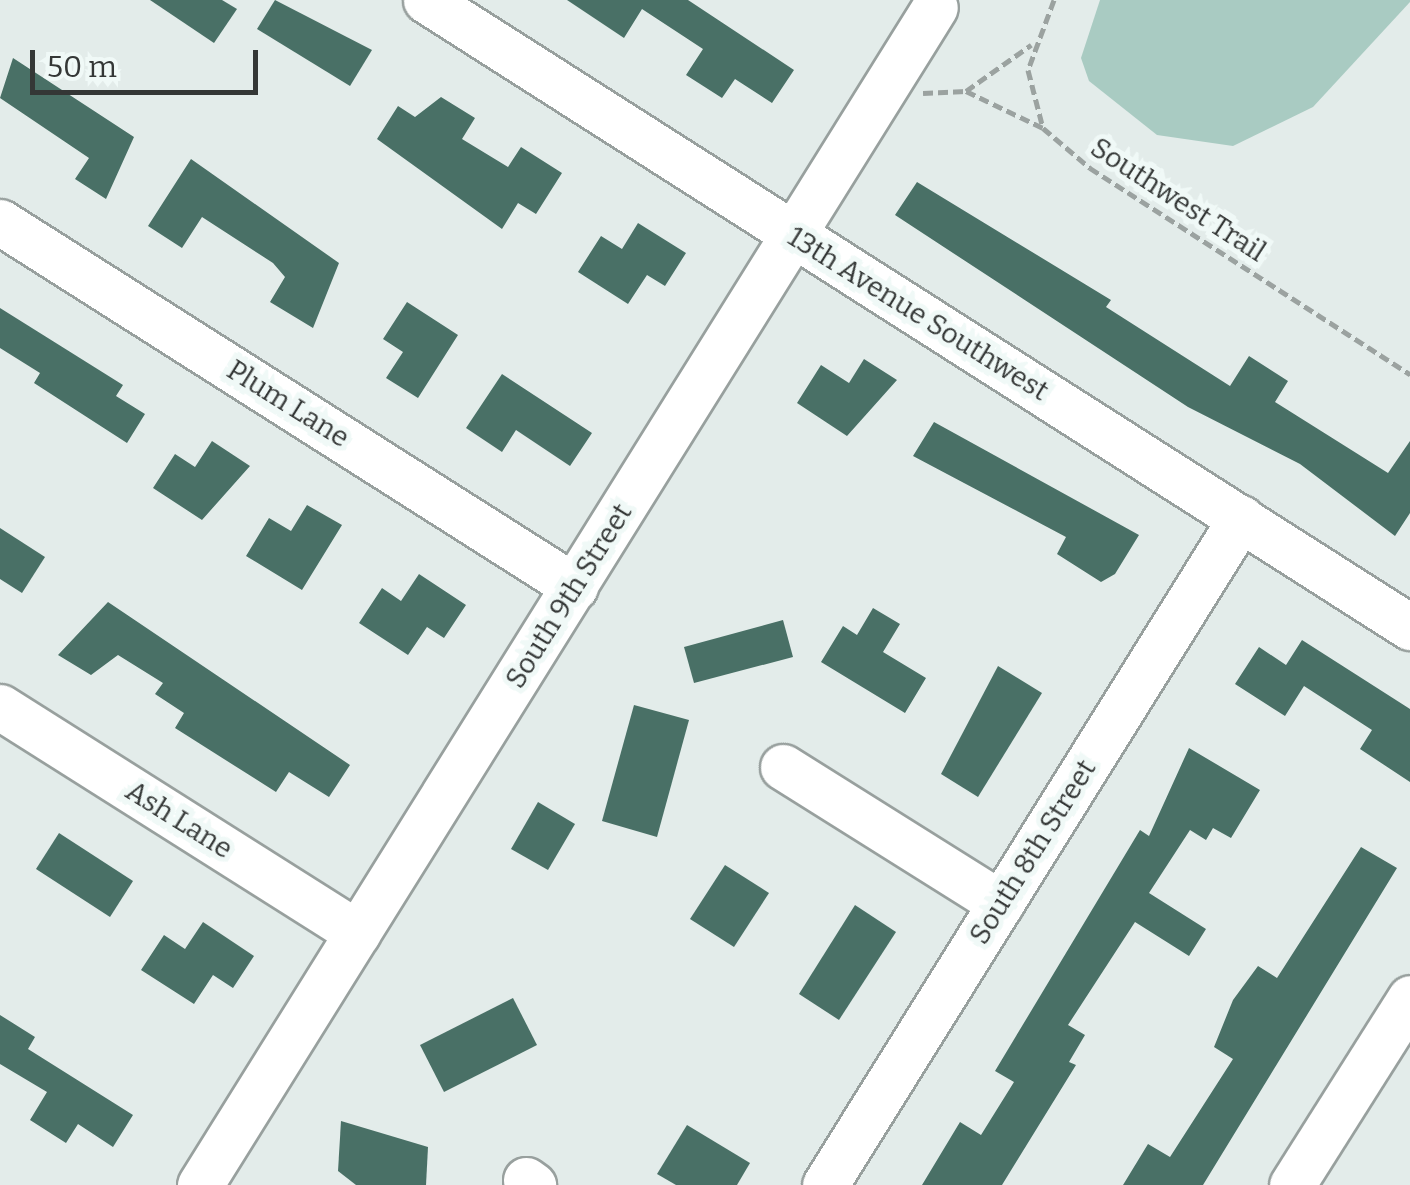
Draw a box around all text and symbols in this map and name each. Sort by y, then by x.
scale bar [35,30,262,92]
text: 50 m [47,49,117,85]
street label: Southwest Trail [1084,131,1272,269]
street label: 13th Avenue Southwest [781,220,1055,408]
street label: Plum Lane [221,353,355,455]
street label: South 9th Street [499,498,639,694]
street label: South 8th Street [963,754,1103,950]
street label: Ash Lane [120,774,238,866]

